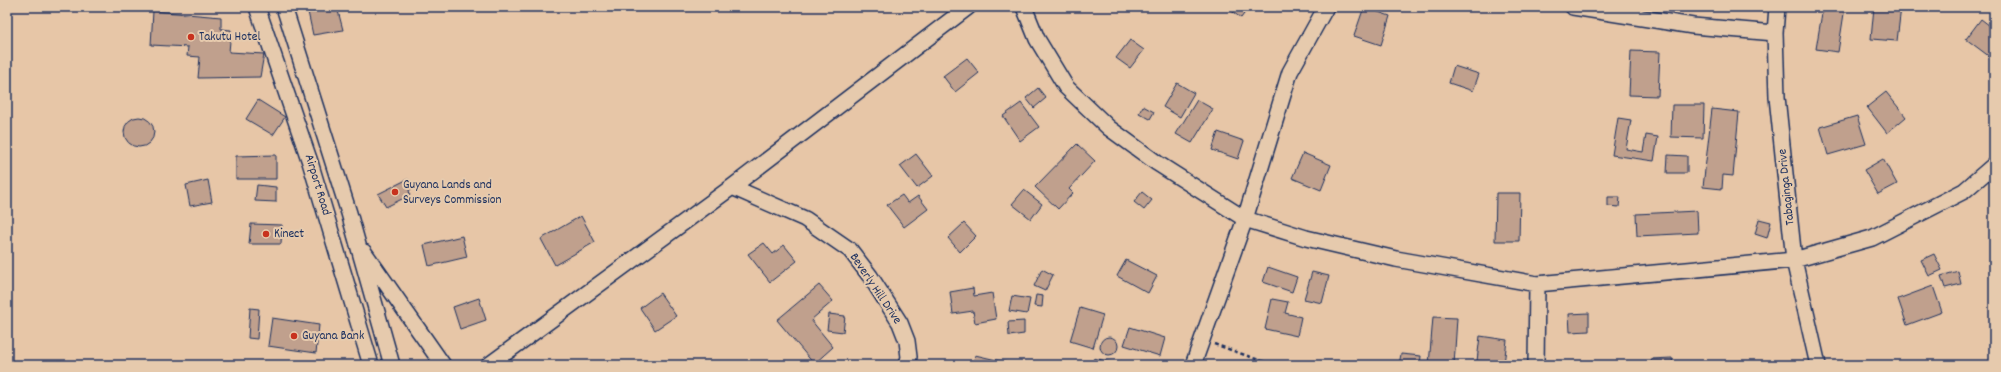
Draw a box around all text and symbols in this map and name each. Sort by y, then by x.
place label: Takutu Hotel [199,28,261,47]
marker: Takutu Hotel [186,32,196,42]
street label: Tabaginga Drive [1774,147,1800,226]
street label: Airport Road [299,152,335,218]
place label: Guyana Lands and Surveys Commission [403,176,502,210]
marker: Guyana Lands and Surveys Commission [390,187,400,197]
place label: Kinect [274,225,304,244]
marker: Kinect [261,229,271,239]
street label: Beverly Hill Drive [844,250,906,329]
place label: Guyana Bank [302,327,364,346]
marker: Guyana Bank [289,331,299,341]

